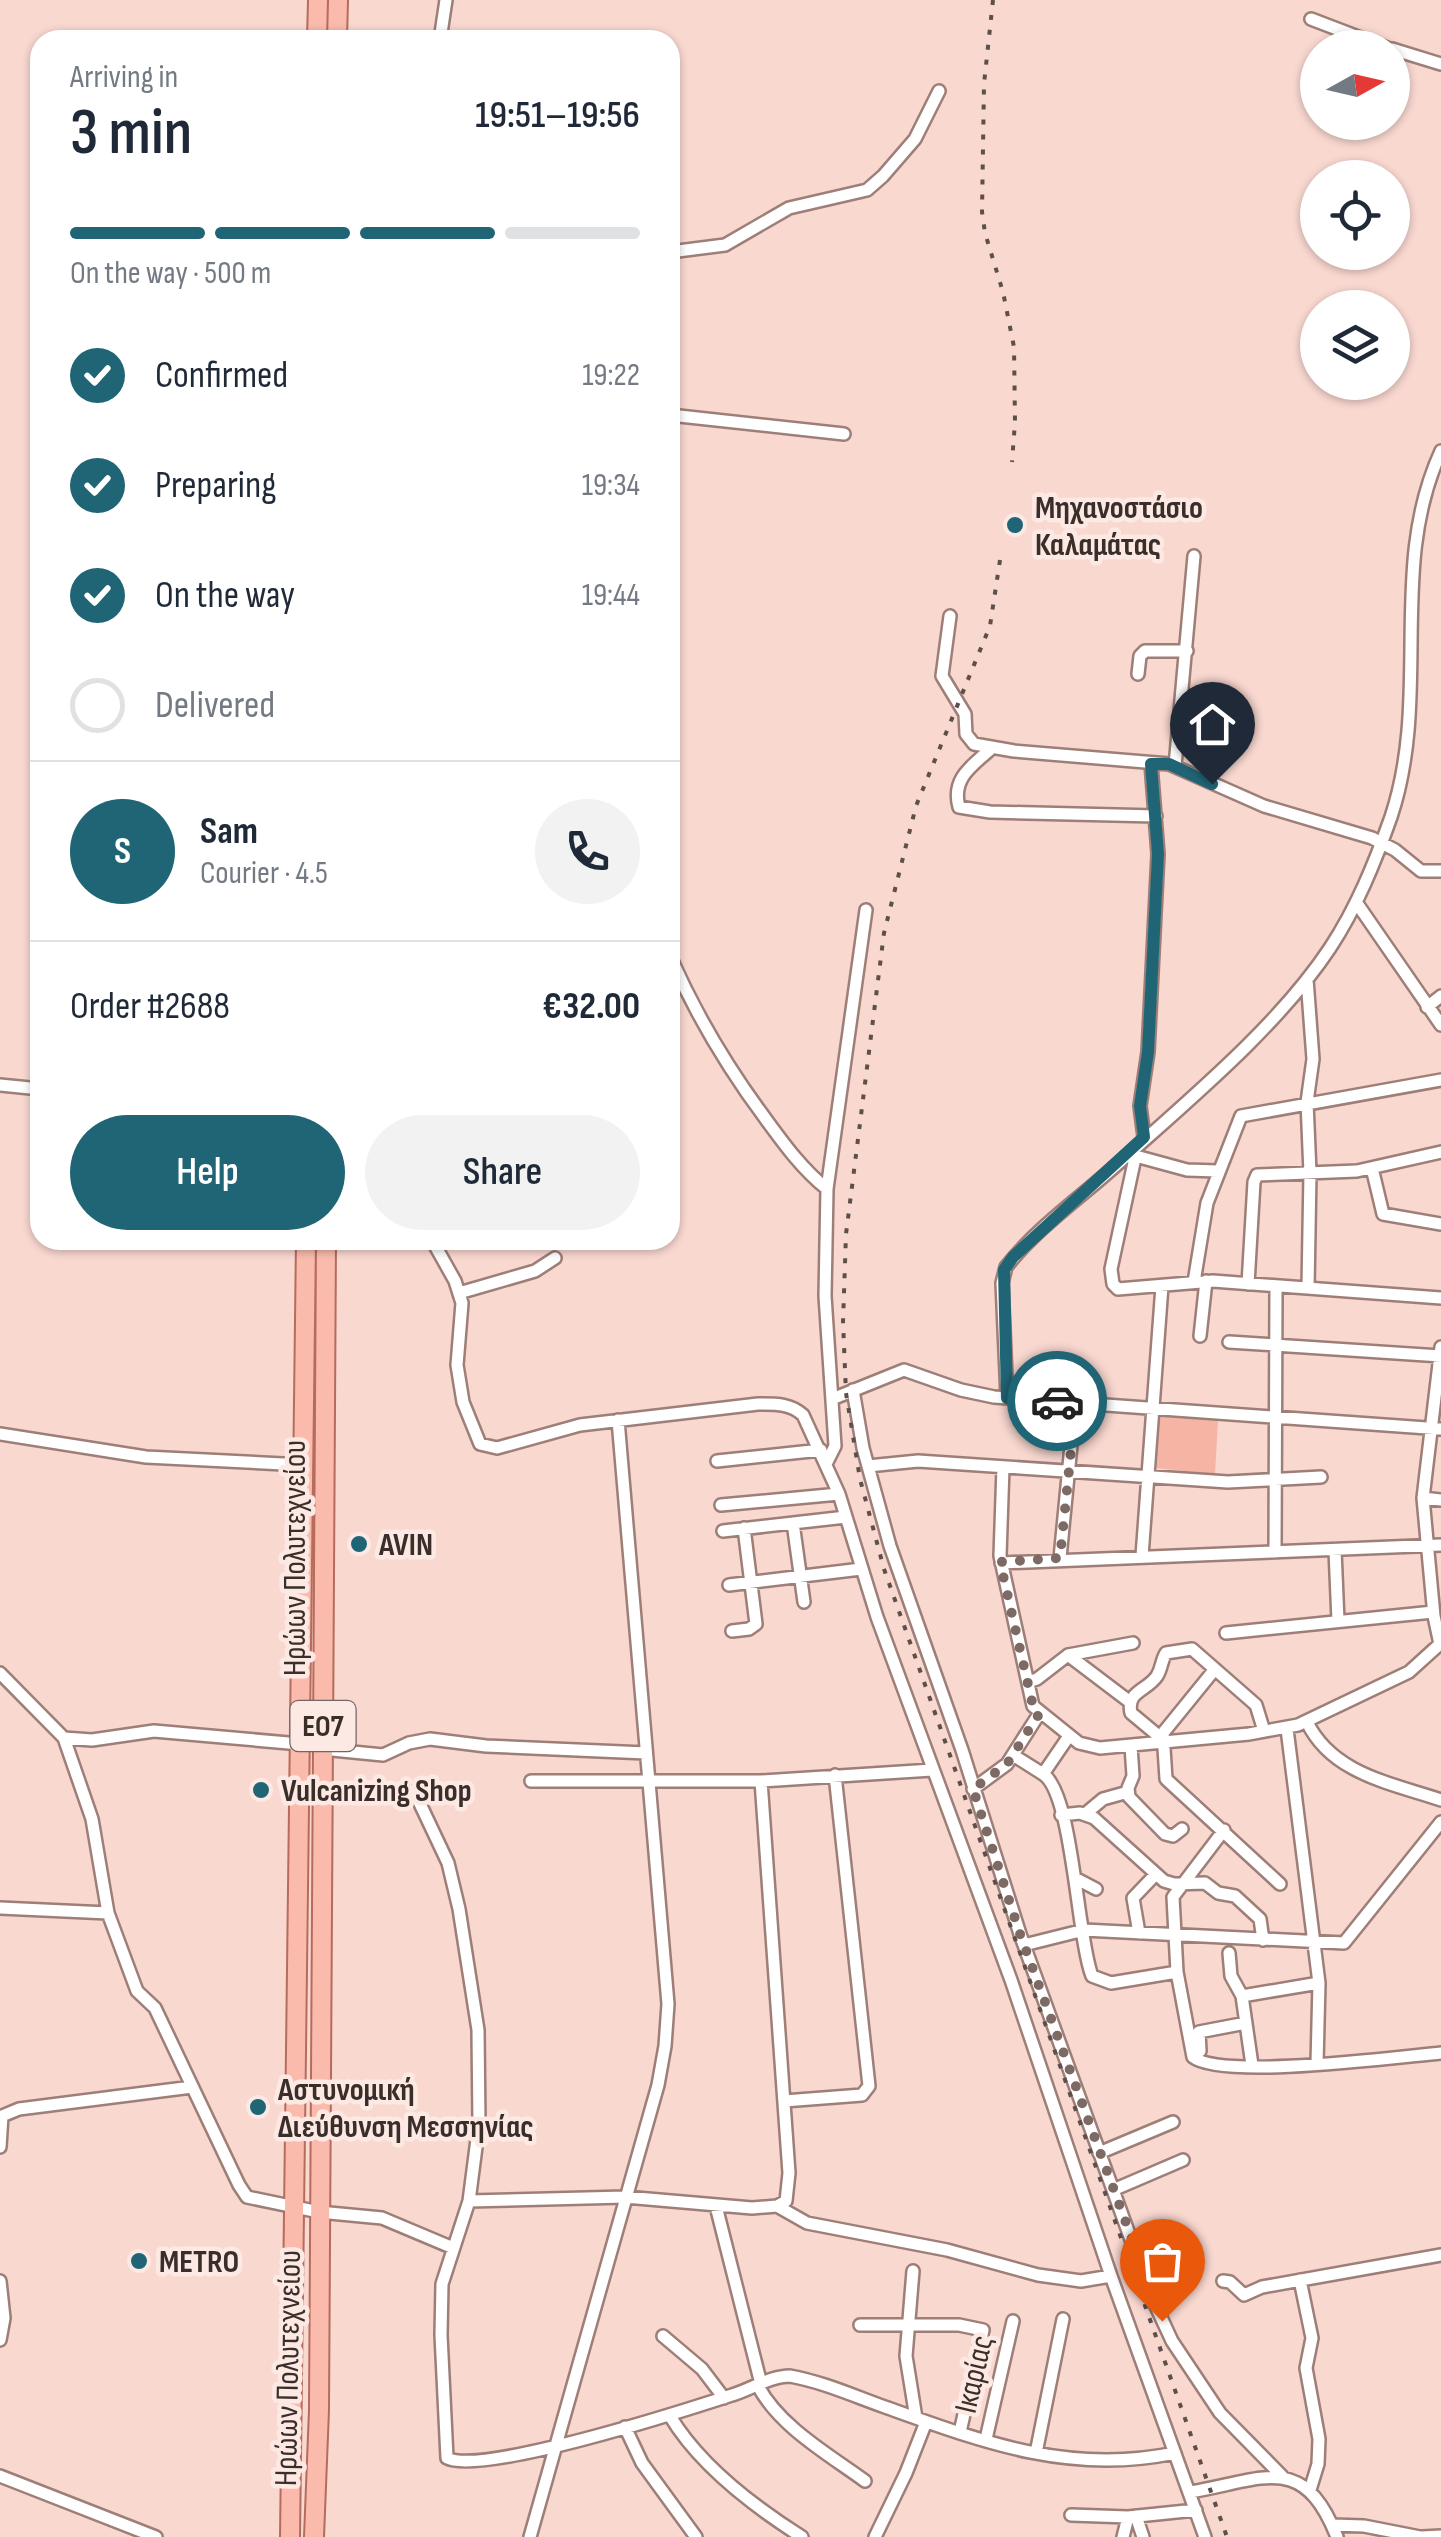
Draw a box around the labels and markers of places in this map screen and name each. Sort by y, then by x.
place label: Μηχανοστάσιο Καλαμάτας [1035,489,1203,565]
marker: Μηχανοστάσιο Καλαμάτας [1004,514,1026,536]
pin [1170,682,1255,785]
place label: AVIN [378,1526,433,1565]
marker: AVIN [348,1533,370,1555]
place label: Vulcanizing Shop [281,1772,472,1811]
marker: Vulcanizing Shop [250,1779,272,1801]
place label: Αστυνομική Διεύθυνση Μεσσηνίας [277,2071,534,2147]
marker: Αστυνομική Διεύθυνση Μεσσηνίας [247,2096,269,2118]
pin [1120,2219,1205,2322]
place label: METRO [159,2243,239,2282]
marker: METRO [128,2250,150,2272]

